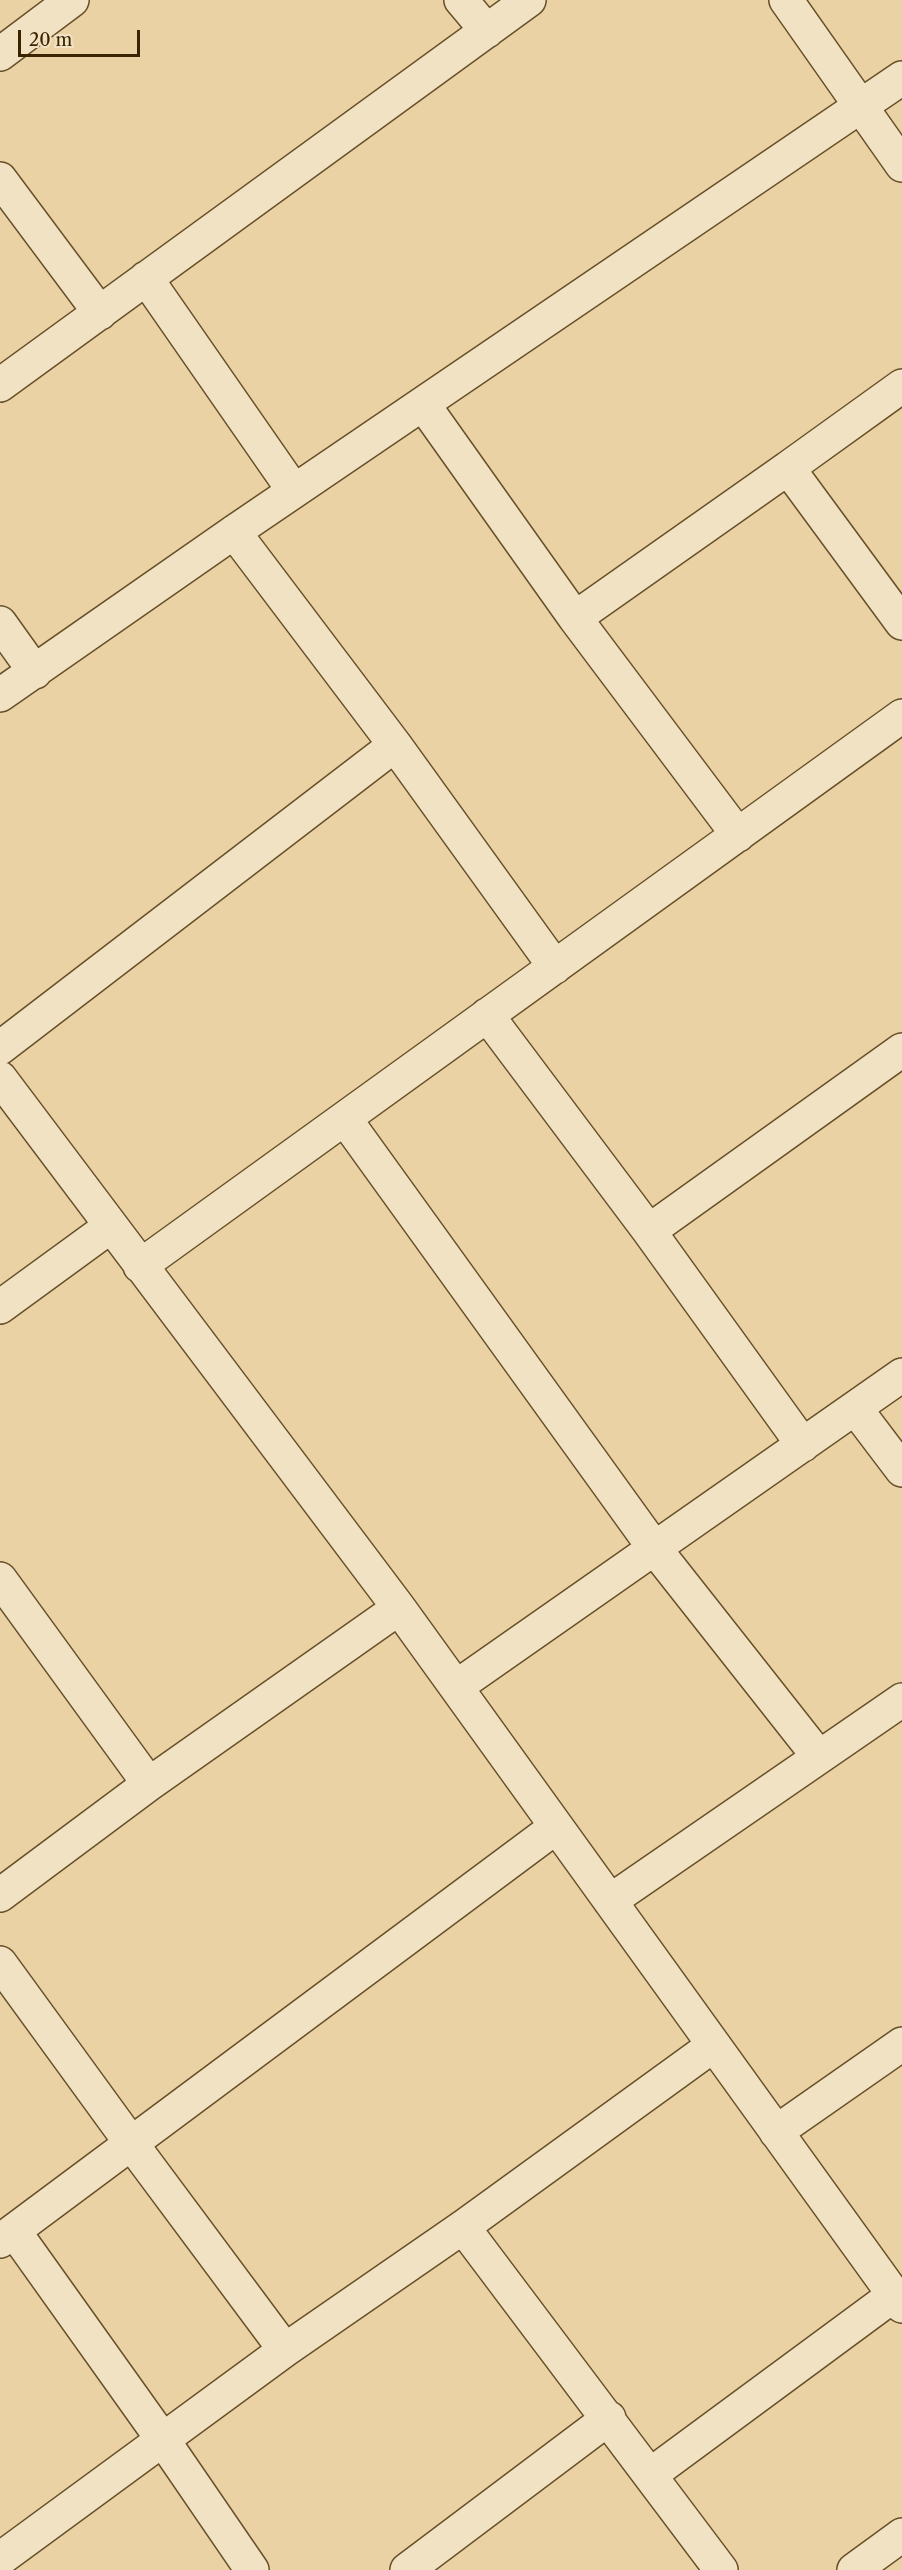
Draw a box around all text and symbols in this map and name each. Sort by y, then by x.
scale bar [21,18,142,56]
text: 20 m [29,29,72,51]

